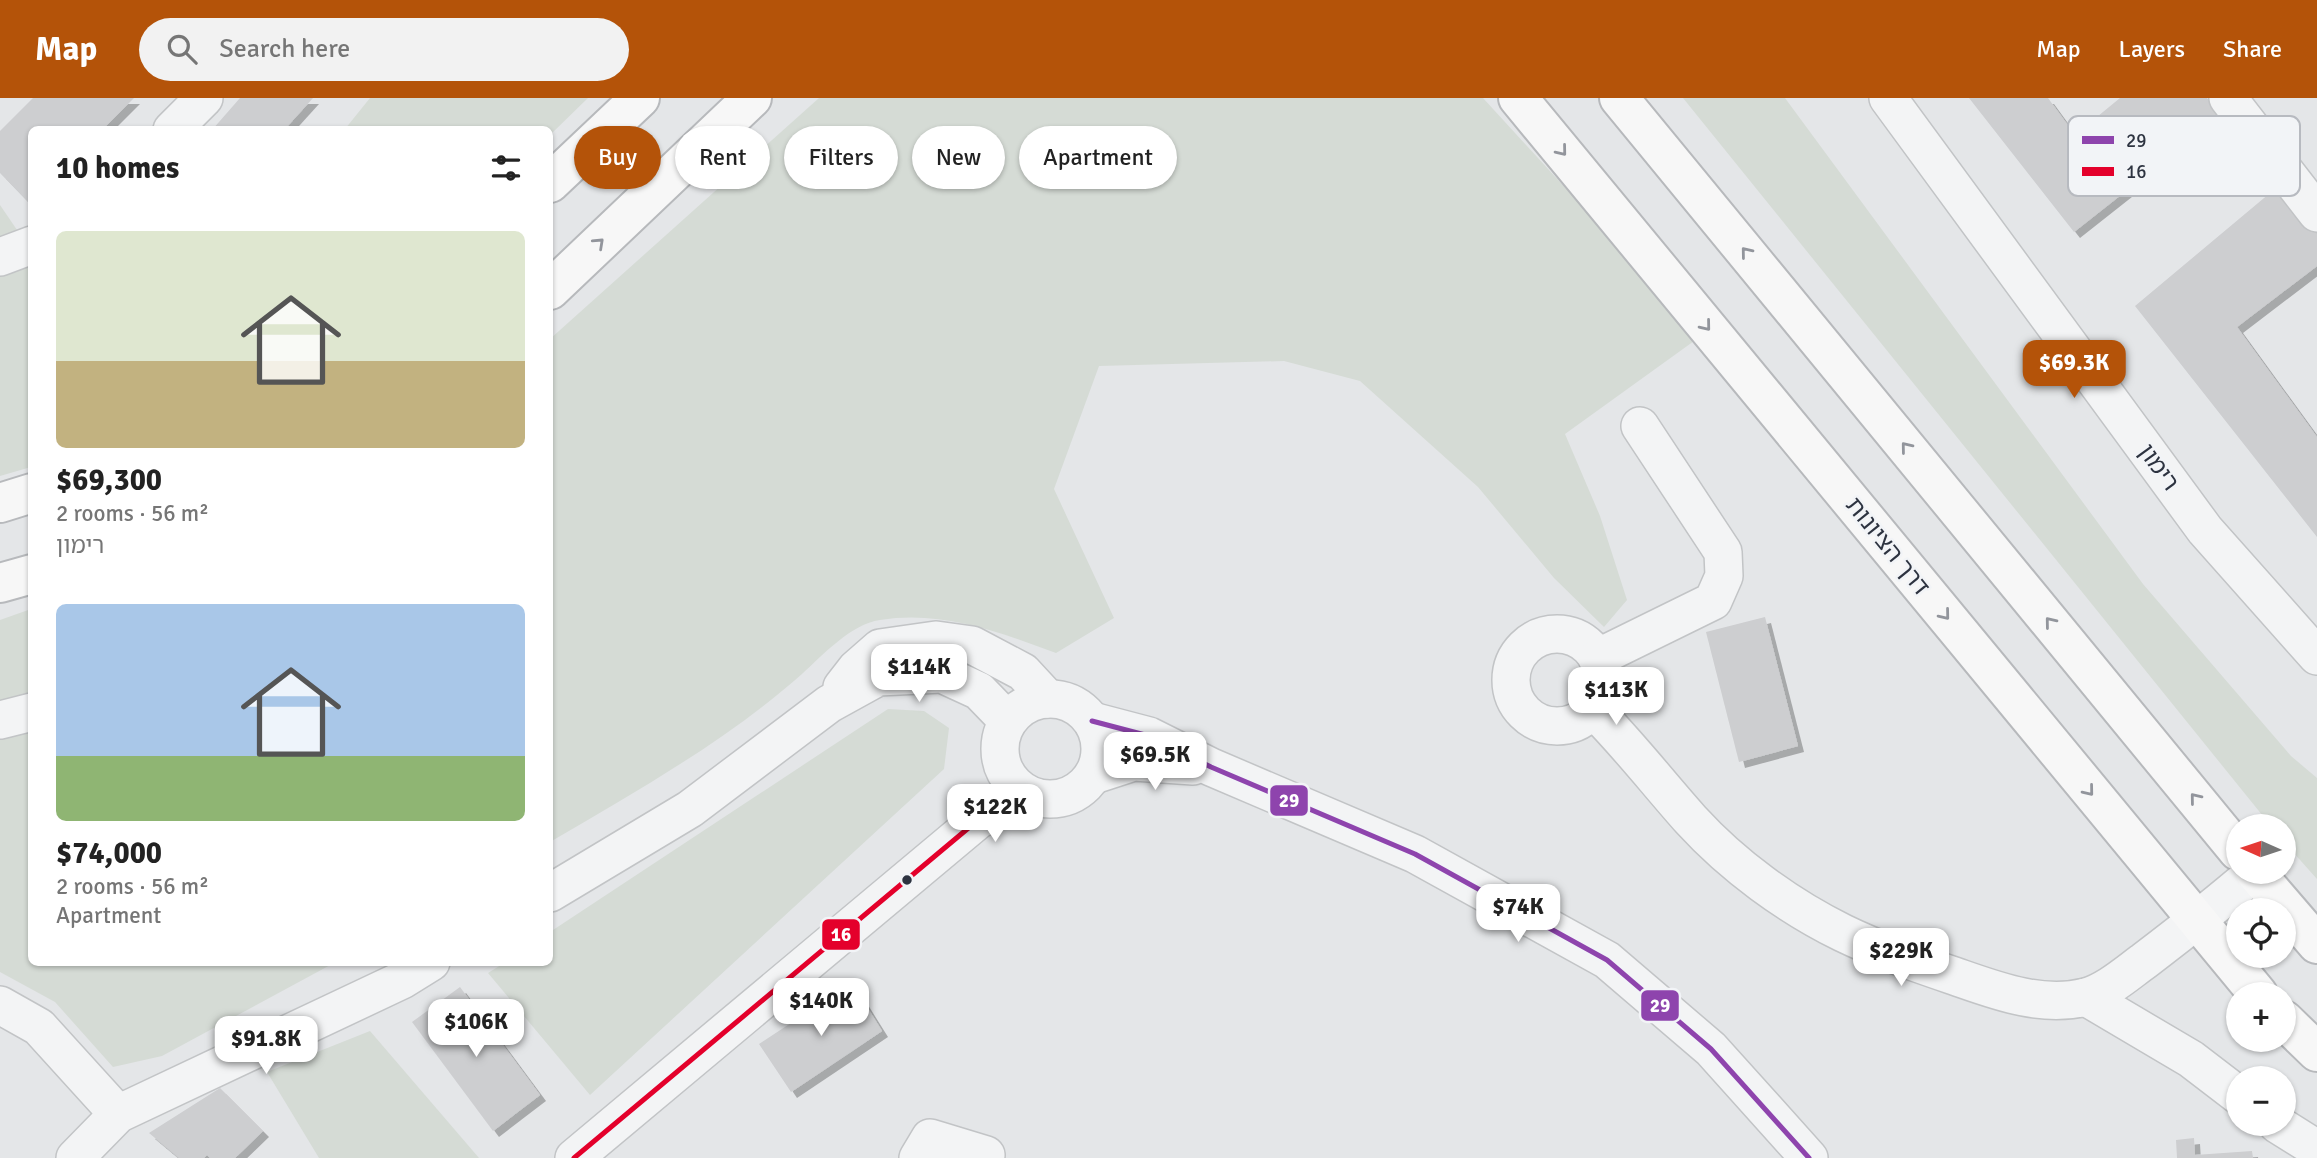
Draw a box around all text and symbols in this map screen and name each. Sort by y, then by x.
search box [139,18,629,81]
text: Map [35,29,97,70]
icon: search [163,30,201,68]
text: Search here [219,33,350,65]
text: Map [2036,34,2081,64]
text: Layers [2119,34,2185,64]
text: Share [2223,34,2282,64]
legend [2068,116,2300,196]
chip: Buy [574,126,661,189]
chip: Rent [675,126,770,189]
chip: Filters [784,126,898,189]
chip: New [912,126,1005,189]
chip: Apartment [1019,126,1177,189]
text: 29 [2126,129,2147,153]
one-way arrow [1554,142,1566,155]
icon: filters [487,149,525,187]
text: 10 homes [56,150,179,187]
text: 16 [2126,160,2147,184]
one-way arrow [591,238,604,251]
one-way arrow [1741,248,1754,260]
icon: home [228,277,354,403]
one-way arrow [1698,319,1711,331]
pin: $69.3K [2017,341,2131,400]
text: $69.3K [2039,348,2109,377]
street label: רימון [2132,438,2186,496]
one-way arrow [1901,442,1914,454]
text: $69,300 [56,462,162,499]
street label: דרך הציונות [1839,491,1937,601]
text: 2 rooms · 56 m² [56,499,209,528]
text: רימון [56,531,104,560]
one-way arrow [1936,608,1949,620]
one-way arrow [2046,618,2058,631]
pin: $114K [870,644,968,704]
icon: home [228,649,354,775]
text: $114K [887,652,951,681]
pin: $113K [1567,668,1665,727]
text: $113K [1584,675,1648,704]
pin: $69.5K [1098,732,1212,792]
text: $69.5K [1120,740,1190,769]
one-way arrow [2081,782,2093,795]
pin: $122K [946,784,1044,844]
line badge: 29 [1269,784,1309,817]
text: 29 [1279,789,1299,813]
text: $122K [963,792,1027,821]
one-way arrow [2191,794,2203,807]
north arrow [2226,814,2296,884]
map controls [2226,814,2296,1136]
text: $74,000 [56,835,162,872]
text: 2 rooms · 56 m² [56,872,209,901]
unlabelled marker [900,873,914,887]
pin: $74K [1477,884,1559,944]
text: $74K [1492,892,1544,921]
button: locate [2226,898,2296,968]
text: Apartment [56,901,161,930]
line badge: 16 [821,918,861,951]
text: 16 [831,923,851,947]
pin: $229K [1852,928,1950,988]
text: $229K [1869,936,1933,965]
pin: $140K [772,978,870,1038]
button: + [2226,982,2296,1052]
text: $140K [789,986,853,1015]
line badge: 29 [1640,989,1680,1022]
text: 29 [1650,994,1670,1018]
pin: $106K [427,1000,525,1059]
text: $106K [444,1007,508,1036]
pin: $91.8K [209,1016,323,1076]
text: $91.8K [231,1024,301,1053]
button: − [2226,1066,2296,1136]

